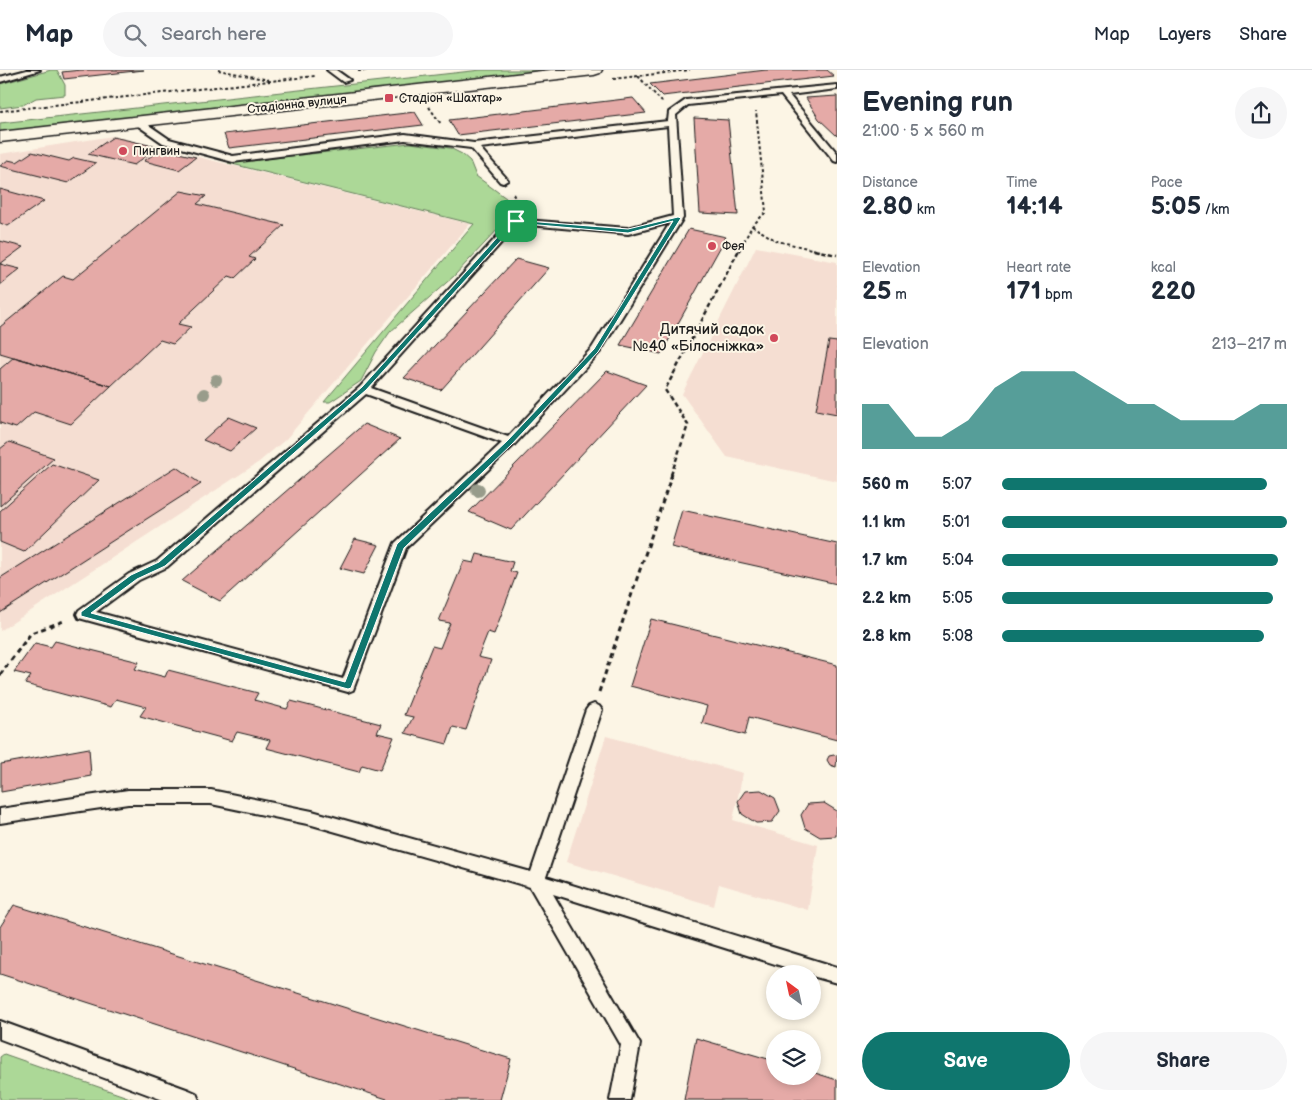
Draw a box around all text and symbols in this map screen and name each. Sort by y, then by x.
search box [103,12,453,57]
text: Map [25,20,73,49]
icon: search [121,21,149,49]
text: Search here [161,23,267,46]
text: Map [1094,24,1130,45]
text: Layers [1158,24,1211,45]
text: Share [1239,24,1287,45]
text: Evening run [862,86,1013,119]
button: share [1235,87,1287,139]
place label: Стадіон «Шахтар» [399,91,503,106]
street label: Стадіонна вулиця [247,92,348,117]
marker: Стадіон «Шахтар» [383,92,395,104]
text: 21:00 · 5 × 560 m [862,122,984,141]
place label: Пингвин [133,144,180,159]
marker: Пингвин [117,145,129,157]
text: Distance [862,174,918,191]
text: Time [1006,174,1037,191]
text: Pace [1151,174,1183,191]
text: 2.80 [862,191,913,222]
text: 14:14 [1006,191,1063,222]
text: 5:05 [1151,191,1201,222]
pin [495,200,537,242]
text: km [913,201,935,218]
text: /km [1201,201,1230,218]
icon: arrive [502,207,530,235]
place label: Фея [722,239,745,254]
marker: Фея [706,240,718,252]
text: Elevation [862,259,920,276]
text: Heart rate [1006,259,1071,276]
text: kcal [1151,259,1176,276]
text: 25 [862,276,891,307]
text: 171 [1006,276,1041,307]
text: 220 [1151,276,1196,307]
text: m [891,286,907,303]
text: bpm [1041,286,1073,303]
place label: Дитячий садок №40 «Білосніжка» [633,320,764,356]
marker: Дитячий садок №40 «Білосніжка» [768,332,780,344]
text: Elevation [862,335,929,354]
text: 213–217 m [1211,335,1287,354]
text: 560 m [862,475,909,494]
text: 5:07 [942,475,972,494]
text: 1.1 km [862,513,905,532]
text: 5:01 [942,513,970,532]
text: 1.7 km [862,551,907,570]
text: 5:04 [942,551,974,570]
text: 2.2 km [862,589,911,608]
text: 5:05 [942,589,973,608]
text: 2.8 km [862,627,911,646]
text: 5:08 [942,627,973,646]
north arrow [766,965,821,1020]
map controls [766,965,821,1085]
button: layers [766,1030,821,1085]
button: Save [862,1032,1070,1090]
button: Share [1080,1032,1287,1090]

